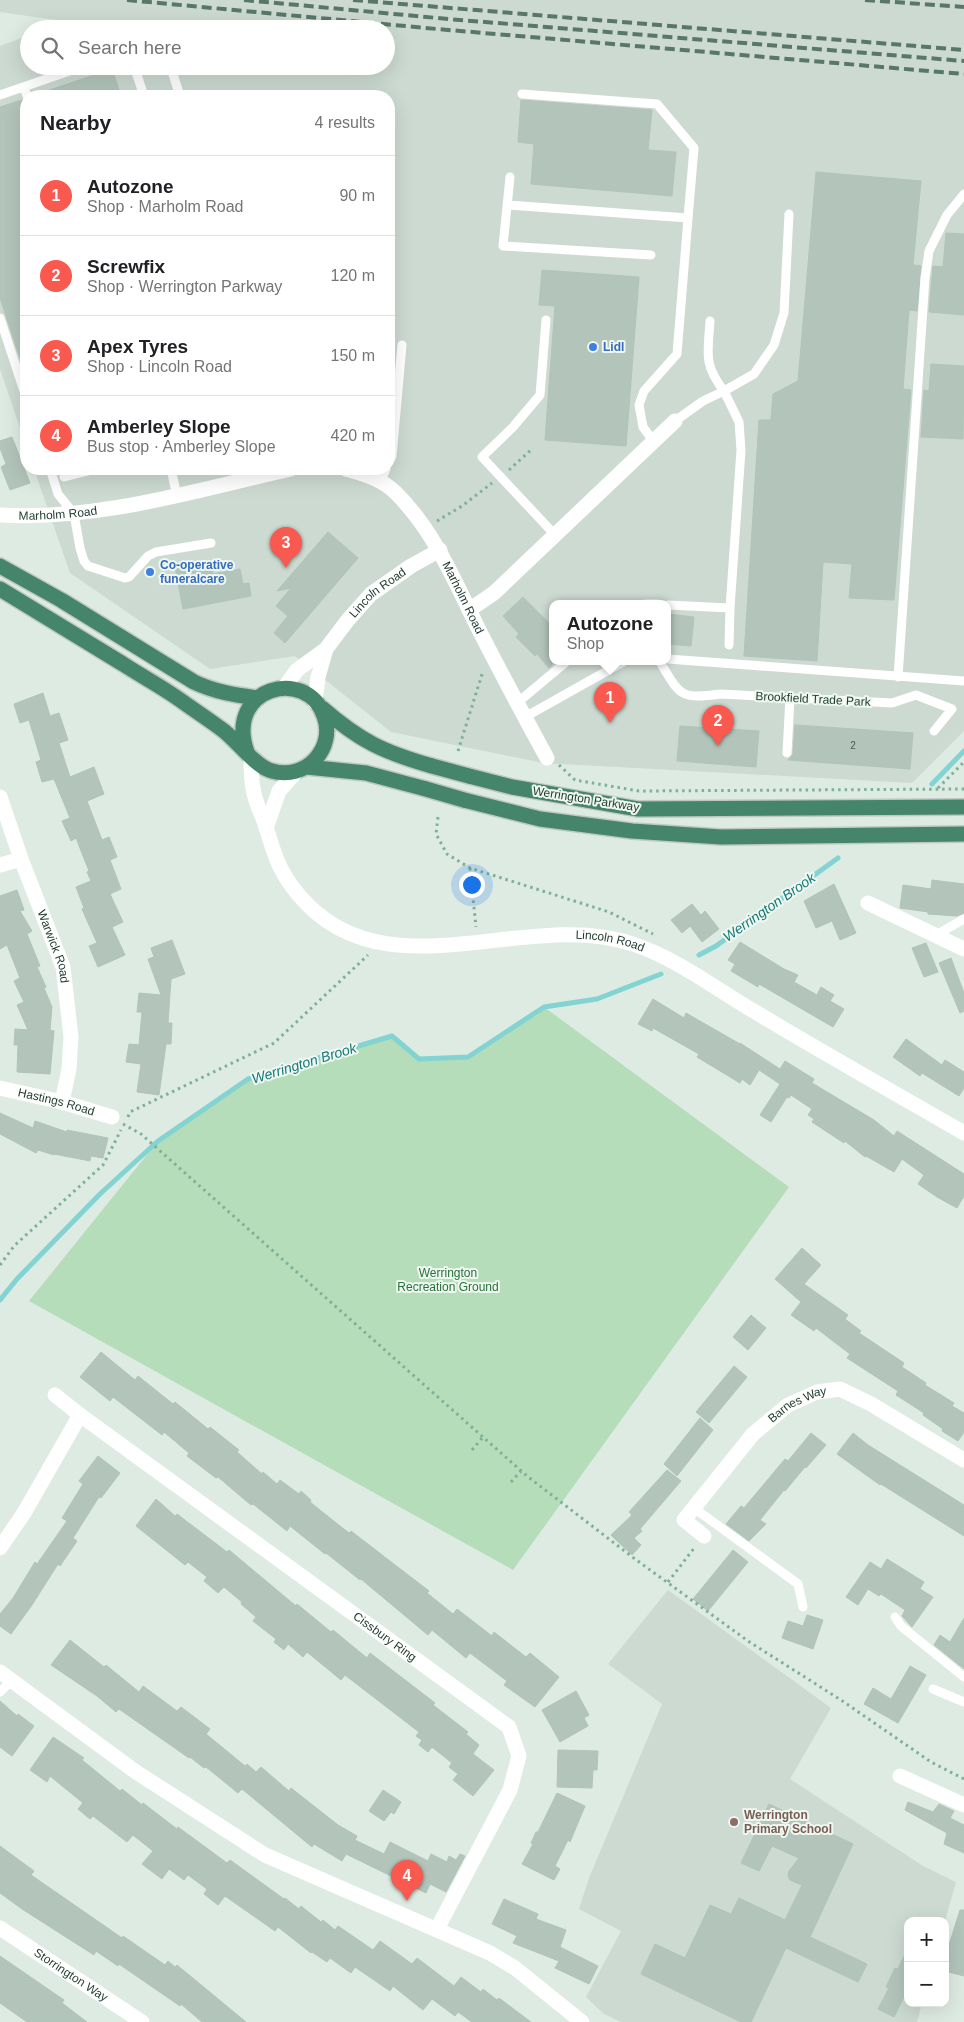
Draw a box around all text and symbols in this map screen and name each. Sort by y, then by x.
search box [20,20,395,75]
icon: search [38,34,66,62]
text: Search here [78,37,182,58]
text: Nearby [40,111,111,134]
text: 4 results [315,114,375,131]
text: Autozone [87,176,174,197]
text: 1 [52,187,60,204]
text: 90 m [339,187,375,204]
text: Shop · Marholm Road [87,198,244,215]
text: Screwfix [87,256,165,277]
text: 2 [52,267,60,284]
text: 120 m [331,267,375,284]
text: Shop · Werrington Parkway [87,278,282,295]
text: Apex Tyres [87,336,188,357]
place label: Lidl [603,340,624,354]
marker: Lidl [587,341,599,353]
text: 3 [52,347,60,364]
text: 150 m [331,347,375,364]
text: Shop · Lincoln Road [87,358,232,375]
text: Amberley Slope [87,416,231,437]
text: 4 [52,427,60,444]
text: 420 m [331,427,375,444]
text: Bus stop · Amberley Slope [87,438,276,455]
street label: Marholm Road [19,504,98,523]
pin: 3 [270,527,302,568]
place label: Co-operative funeralcare [160,558,234,586]
street label: Marholm Road [439,559,487,636]
street label: Lincoln Road [346,565,409,620]
marker: Co-operative funeralcare [144,566,156,578]
popup [549,600,671,665]
text: Autozone [567,613,653,634]
text: Shop [567,635,604,652]
pin: 1 [594,682,626,723]
street label: Brookfield Trade Park [755,689,872,709]
pin: 2 [702,705,734,746]
house number: 2 [850,740,856,751]
street label: Werrington Parkway [532,784,640,814]
water label: Werrington Brook [720,869,819,945]
your location [459,872,485,898]
street label: Warwick Road [34,908,72,984]
street label: Lincoln Road [575,928,647,955]
water label: Werrington Brook [250,1039,359,1087]
street label: Hastings Road [17,1085,96,1118]
park label: Werrington Recreation Ground [397,1266,499,1294]
street label: Barnes Way [765,1384,827,1426]
street label: Cissbury Ring [351,1609,419,1664]
place label: Werrington Primary School [744,1808,832,1836]
marker: Werrington Primary School [728,1816,740,1828]
pin: 4 [391,1860,423,1901]
map controls [904,1917,949,2007]
button: + [904,1917,949,1962]
street label: Storrington Way [31,1945,110,2004]
button: − [904,1962,949,2007]

